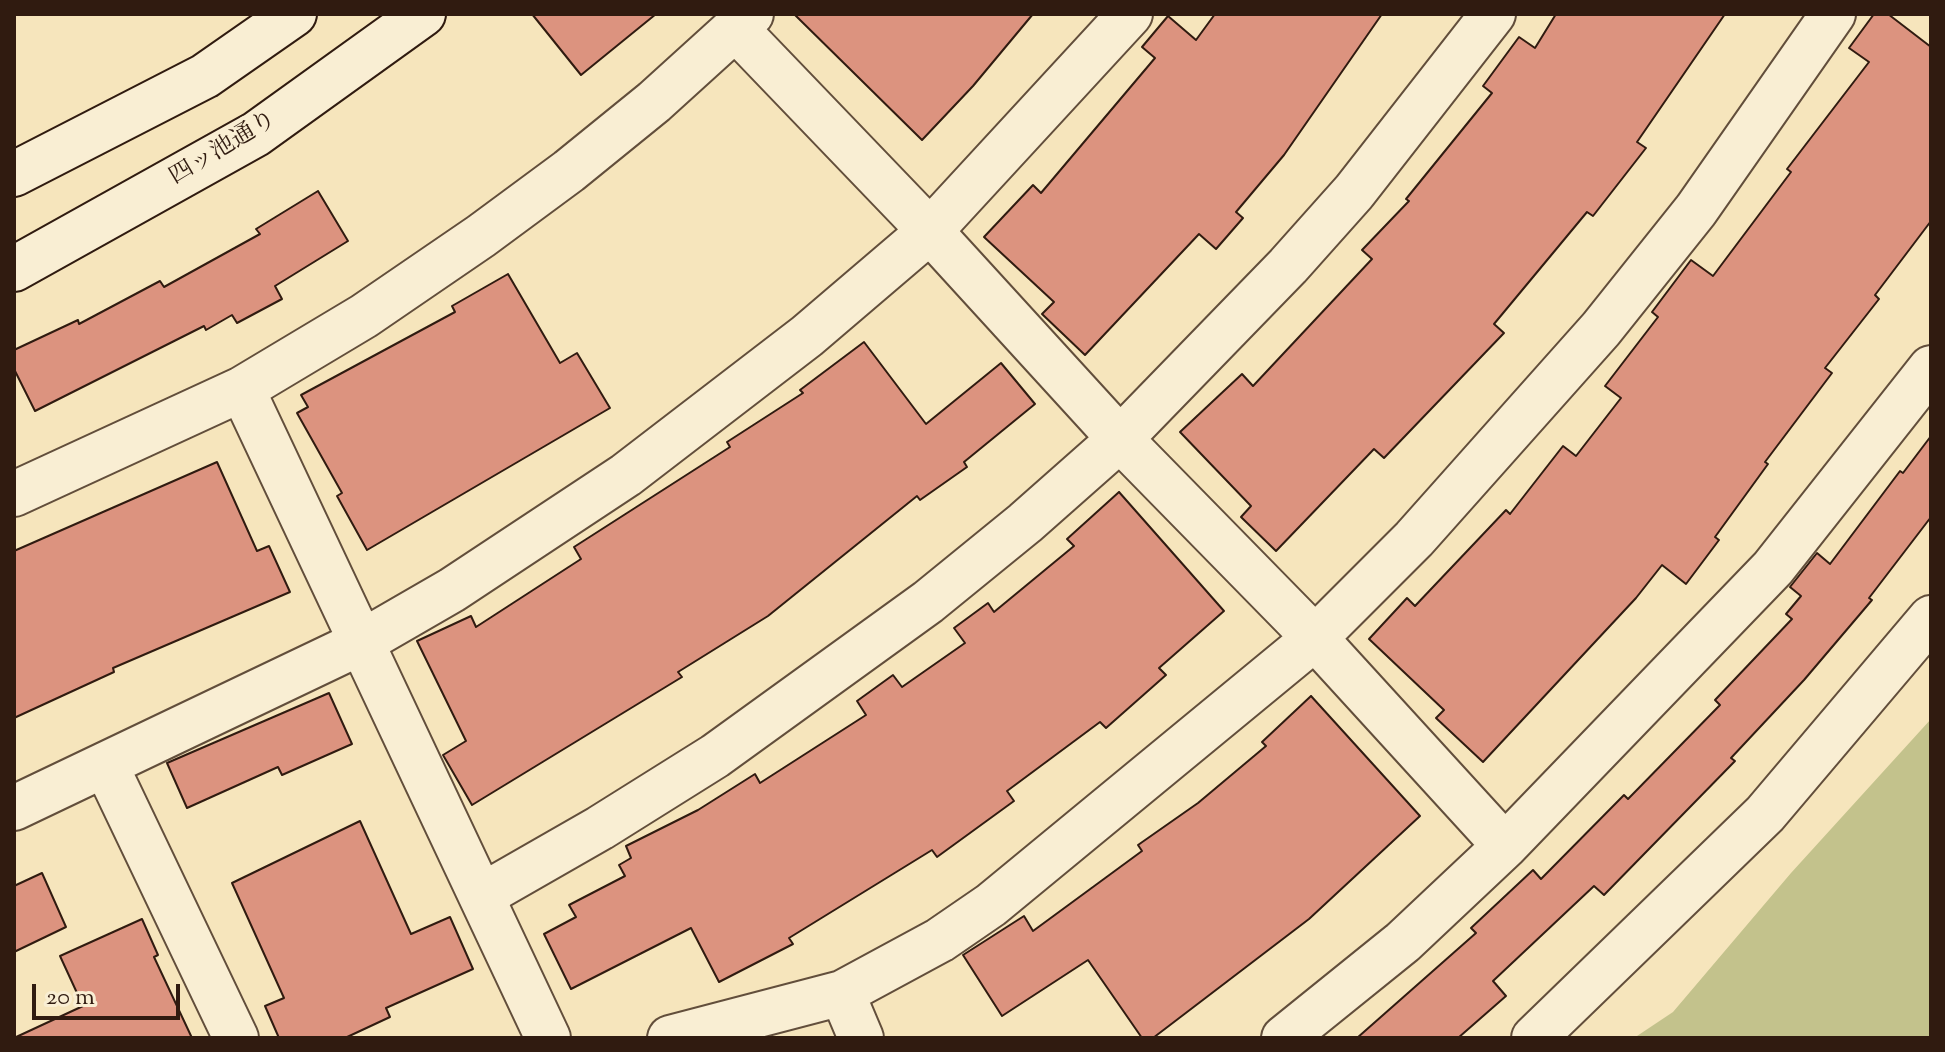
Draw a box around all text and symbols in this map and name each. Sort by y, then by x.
street label: 四ッ池通り [165,107,283,193]
scale bar [36,968,184,1018]
text: 20 m [46,981,95,1015]

